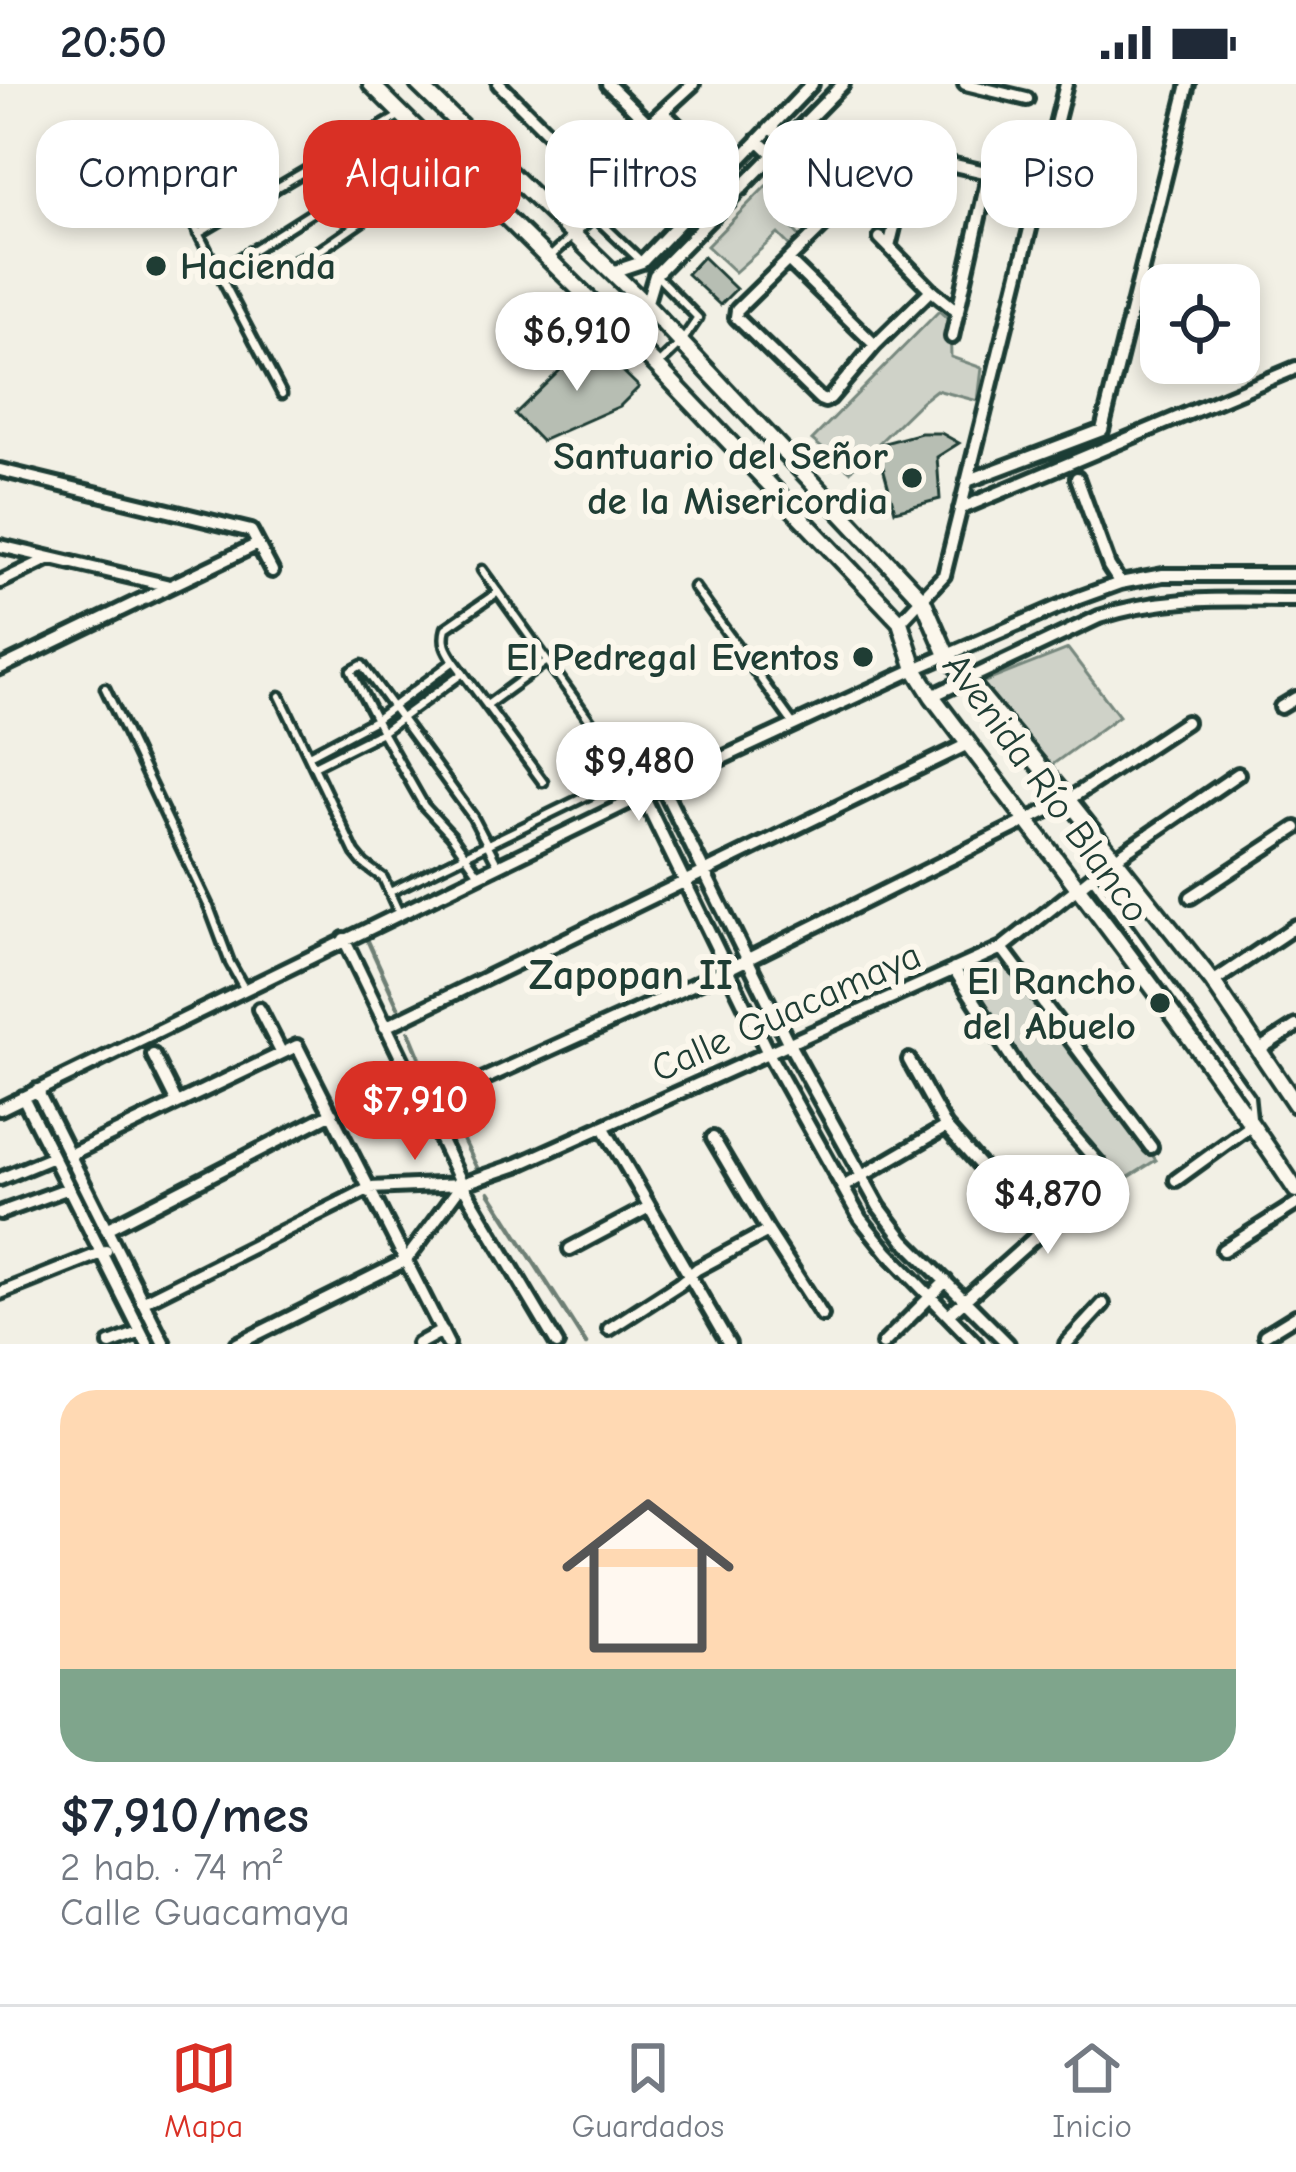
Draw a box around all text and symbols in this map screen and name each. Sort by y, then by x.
text: 20:50 [60,16,167,68]
chip: Comprar [36,120,279,228]
chip: Alquilar [303,120,521,228]
chip: Filtros [545,120,739,228]
chip: Nuevo [763,120,957,228]
chip: Piso [981,120,1137,228]
place label: Hacienda [180,244,336,289]
marker: Hacienda [143,253,169,279]
map controls [1140,264,1260,384]
button: locate [1140,264,1260,384]
pin: $6,910 [479,292,675,394]
text: $6,910 [522,308,632,353]
place label: Santuario del Señor de la Misericordia [554,434,888,524]
marker: Santuario del Señor de la Misericordia [899,465,925,491]
place label: El Pedregal Eventos [506,635,839,680]
marker: El Pedregal Eventos [850,644,876,670]
street label: Avenida Río Blanco [933,645,1159,931]
pin: $9,480 [541,722,737,824]
text: $9,480 [583,738,695,783]
street label: Calle Guacamaya [644,932,928,1092]
district label: Zapopan II [529,951,733,1000]
place label: El Rancho del Abuelo [963,959,1136,1049]
marker: El Rancho del Abuelo [1147,990,1173,1016]
pin: $7,910 [317,1061,513,1163]
text: $7,910 [362,1077,468,1122]
pin: $4,870 [950,1155,1146,1257]
text: $4,870 [993,1171,1103,1216]
icon: home [540,1468,756,1684]
text: $7,910/mes [60,1786,309,1845]
text: 2 hab. · 74 m² [60,1845,282,1890]
text: Calle Guacamaya [60,1890,350,1935]
tab: Mapa [164,2035,243,2145]
tab: Guardados [572,2035,724,2145]
tab: Inicio [1052,2035,1132,2145]

